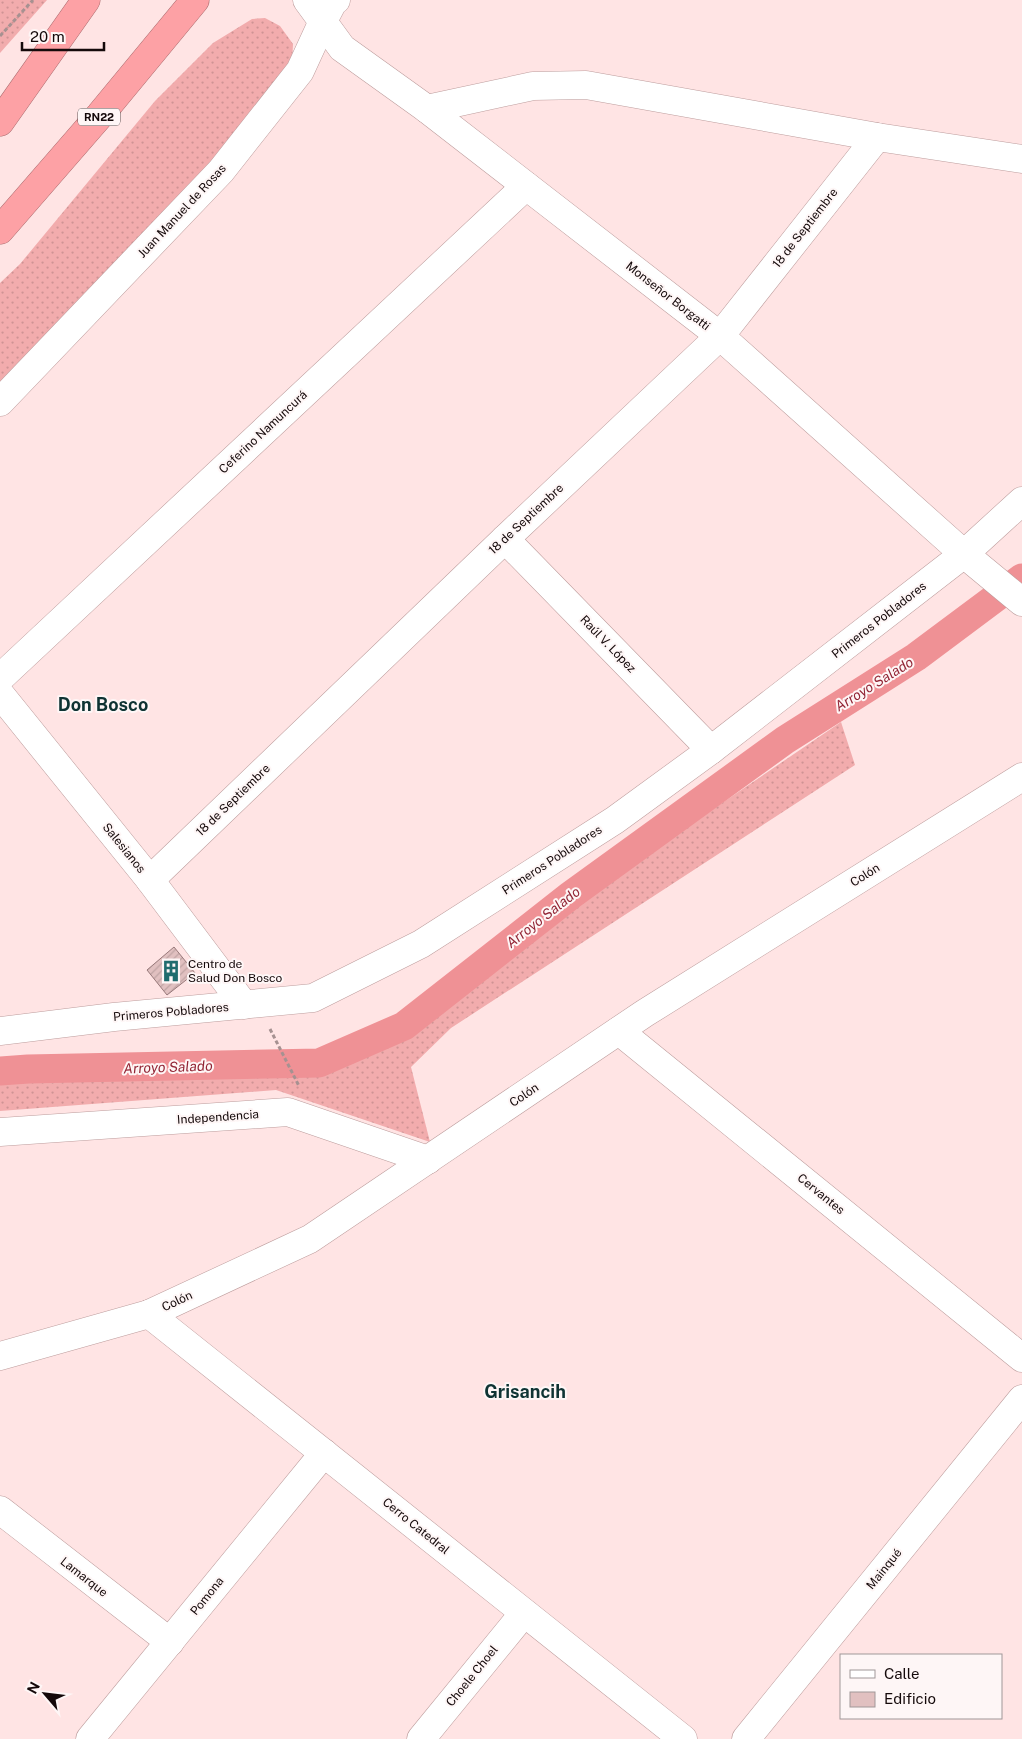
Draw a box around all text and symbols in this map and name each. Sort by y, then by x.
scale bar [22,20,105,52]
text: 20 m [30,28,65,45]
road number: RN22 [78,108,120,125]
street label: Juan Manuel de Rosas [135,161,229,261]
street label: 18 de Septiembre [770,185,841,271]
street label: Monseñor Borgatti [623,259,713,333]
street label: Ceferino Namuncurá [216,388,310,476]
street label: 18 de Septiembre [486,481,566,557]
street label: Primeros Pobladores [829,579,929,661]
street label: Raúl V. López [577,612,639,676]
water label: Arroyo Salado [832,653,916,714]
district label: Don Bosco [58,694,148,715]
street label: 18 de Septiembre [193,761,273,839]
street label: Salesianos [100,820,148,876]
street label: Primeros Pobladores [500,823,604,897]
street label: Colón [848,861,882,889]
water label: Arroyo Salado [503,883,583,951]
place label: Centro de Salud Don Bosco [188,957,282,985]
building icon: Centro de Salud Don Bosco [158,958,184,984]
street label: Primeros Pobladores [113,1000,229,1024]
water label: Arroyo Salado [123,1057,213,1077]
street label: Colón [507,1080,541,1110]
street label: Independencia [177,1107,259,1127]
street label: Cervantes [795,1171,847,1217]
street label: Colón [160,1288,195,1314]
district label: Grisancih [484,1381,566,1402]
street label: Cerro Catedral [380,1495,452,1557]
street label: Mainqué [863,1546,905,1592]
street label: Lamarque [58,1554,110,1600]
street label: Pomona [187,1574,227,1618]
street label: Choele Choel [443,1643,501,1709]
legend [840,1654,1002,1719]
text: Calle [884,1665,920,1682]
north arrow [20,1669,70,1719]
text: N [24,1679,43,1696]
text: Edificio [884,1690,936,1707]

